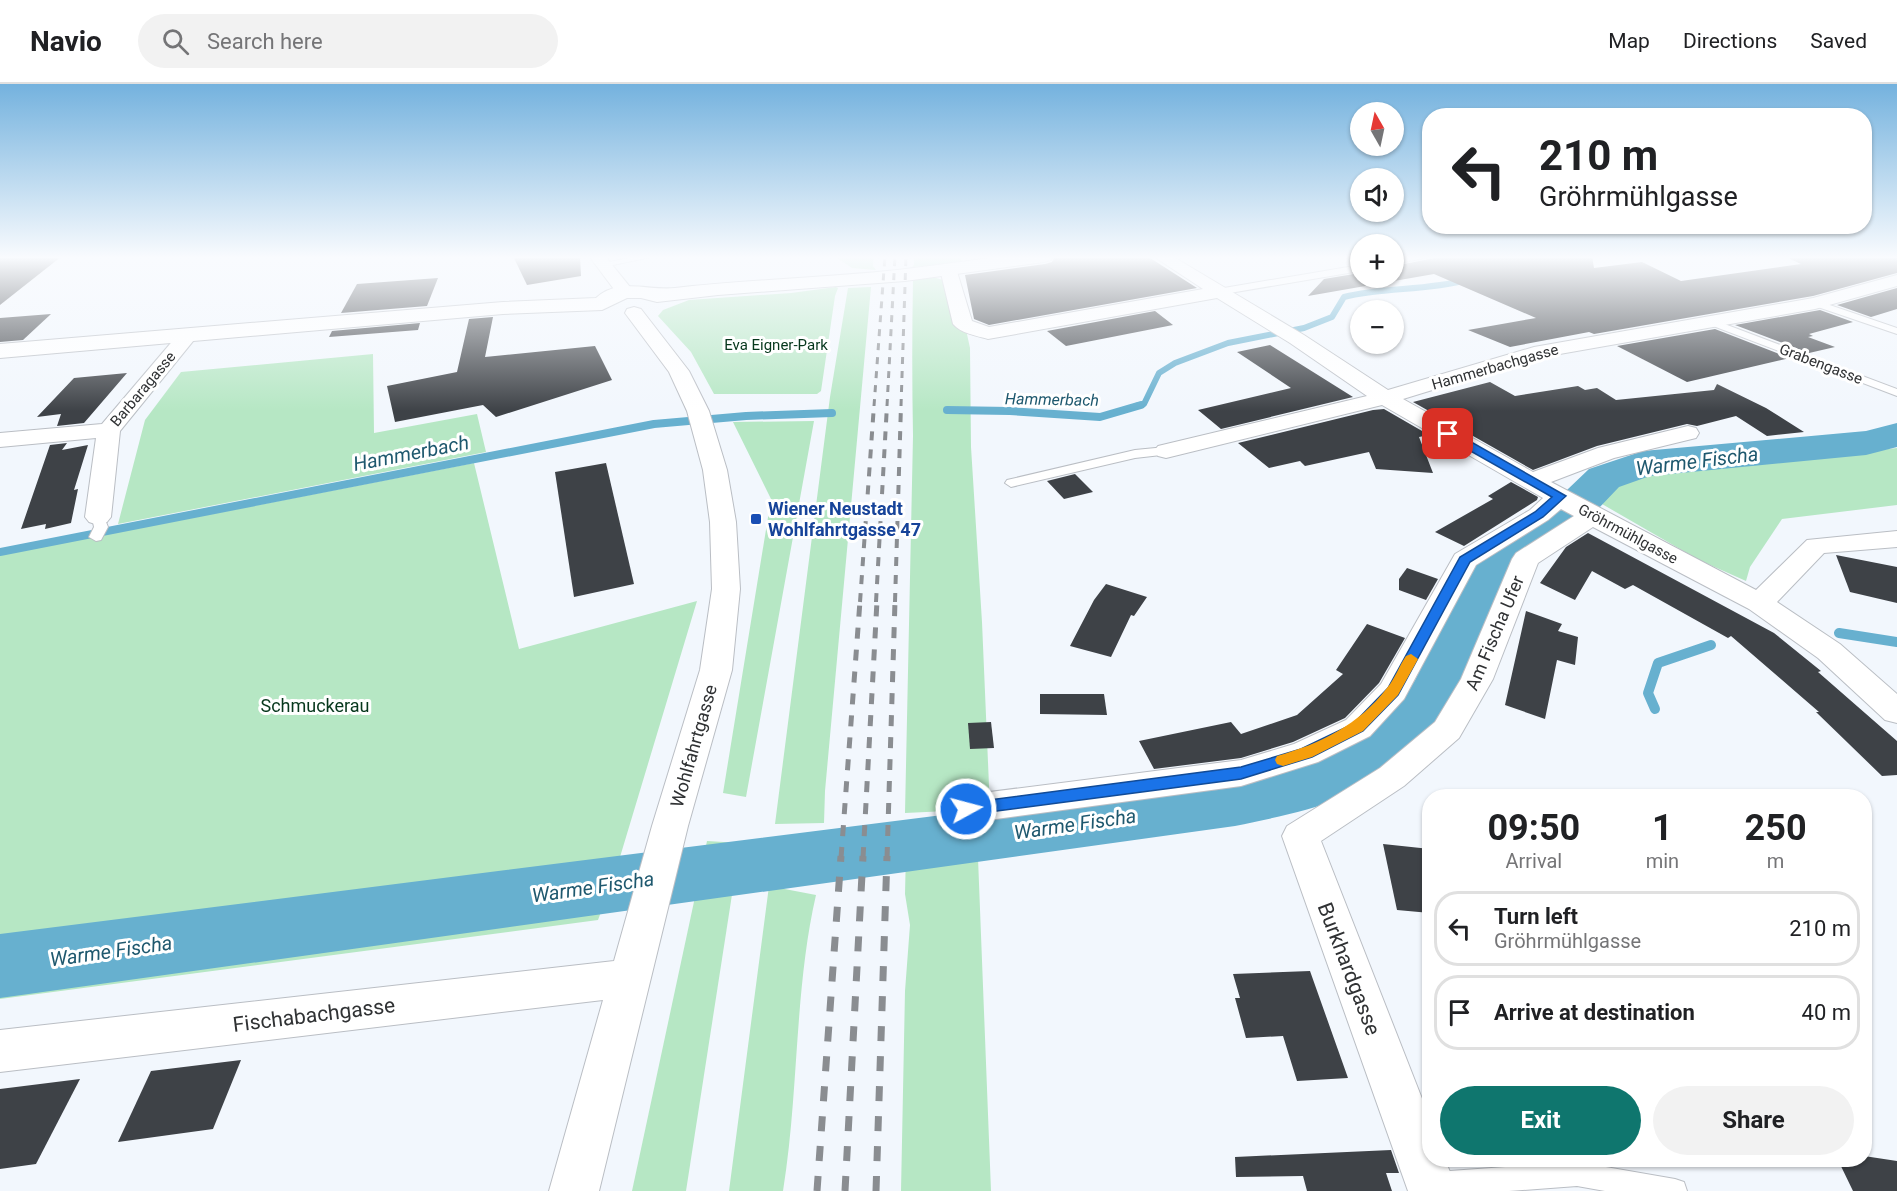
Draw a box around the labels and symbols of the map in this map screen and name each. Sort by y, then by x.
north arrow [1350,102,1404,156]
park label: Eva Eigner-Park [724,336,828,354]
street label: Hammerbachgasse [1430,340,1560,394]
street label: Grabengasse [1777,340,1865,388]
street label: Barbaragasse [106,348,180,430]
water label: Hammerbach [1005,389,1099,410]
pin [1422,408,1473,459]
water label: Hammerbach [351,430,471,476]
water label: Warme Fischa [1634,442,1760,480]
place label: Wiener Neustadt Wohlfahrtgasse 47 [768,498,921,540]
street label: Gröhrmühlgasse [1575,500,1681,568]
marker: Wiener Neustadt Wohlfahrtgasse 47 [749,512,763,526]
street label: Am Fischa Ufer [1461,572,1528,693]
street label: Wohlfahrtgasse [666,682,721,810]
park label: Schmuckerau [260,695,370,716]
position arrow [934,777,998,841]
water label: Warme Fischa [1012,804,1138,844]
water label: Warme Fischa [530,867,656,907]
street label: Burkhardgasse [1313,899,1385,1039]
water label: Warme Fischa [48,931,174,971]
street label: Fischabachgasse [231,993,397,1037]

